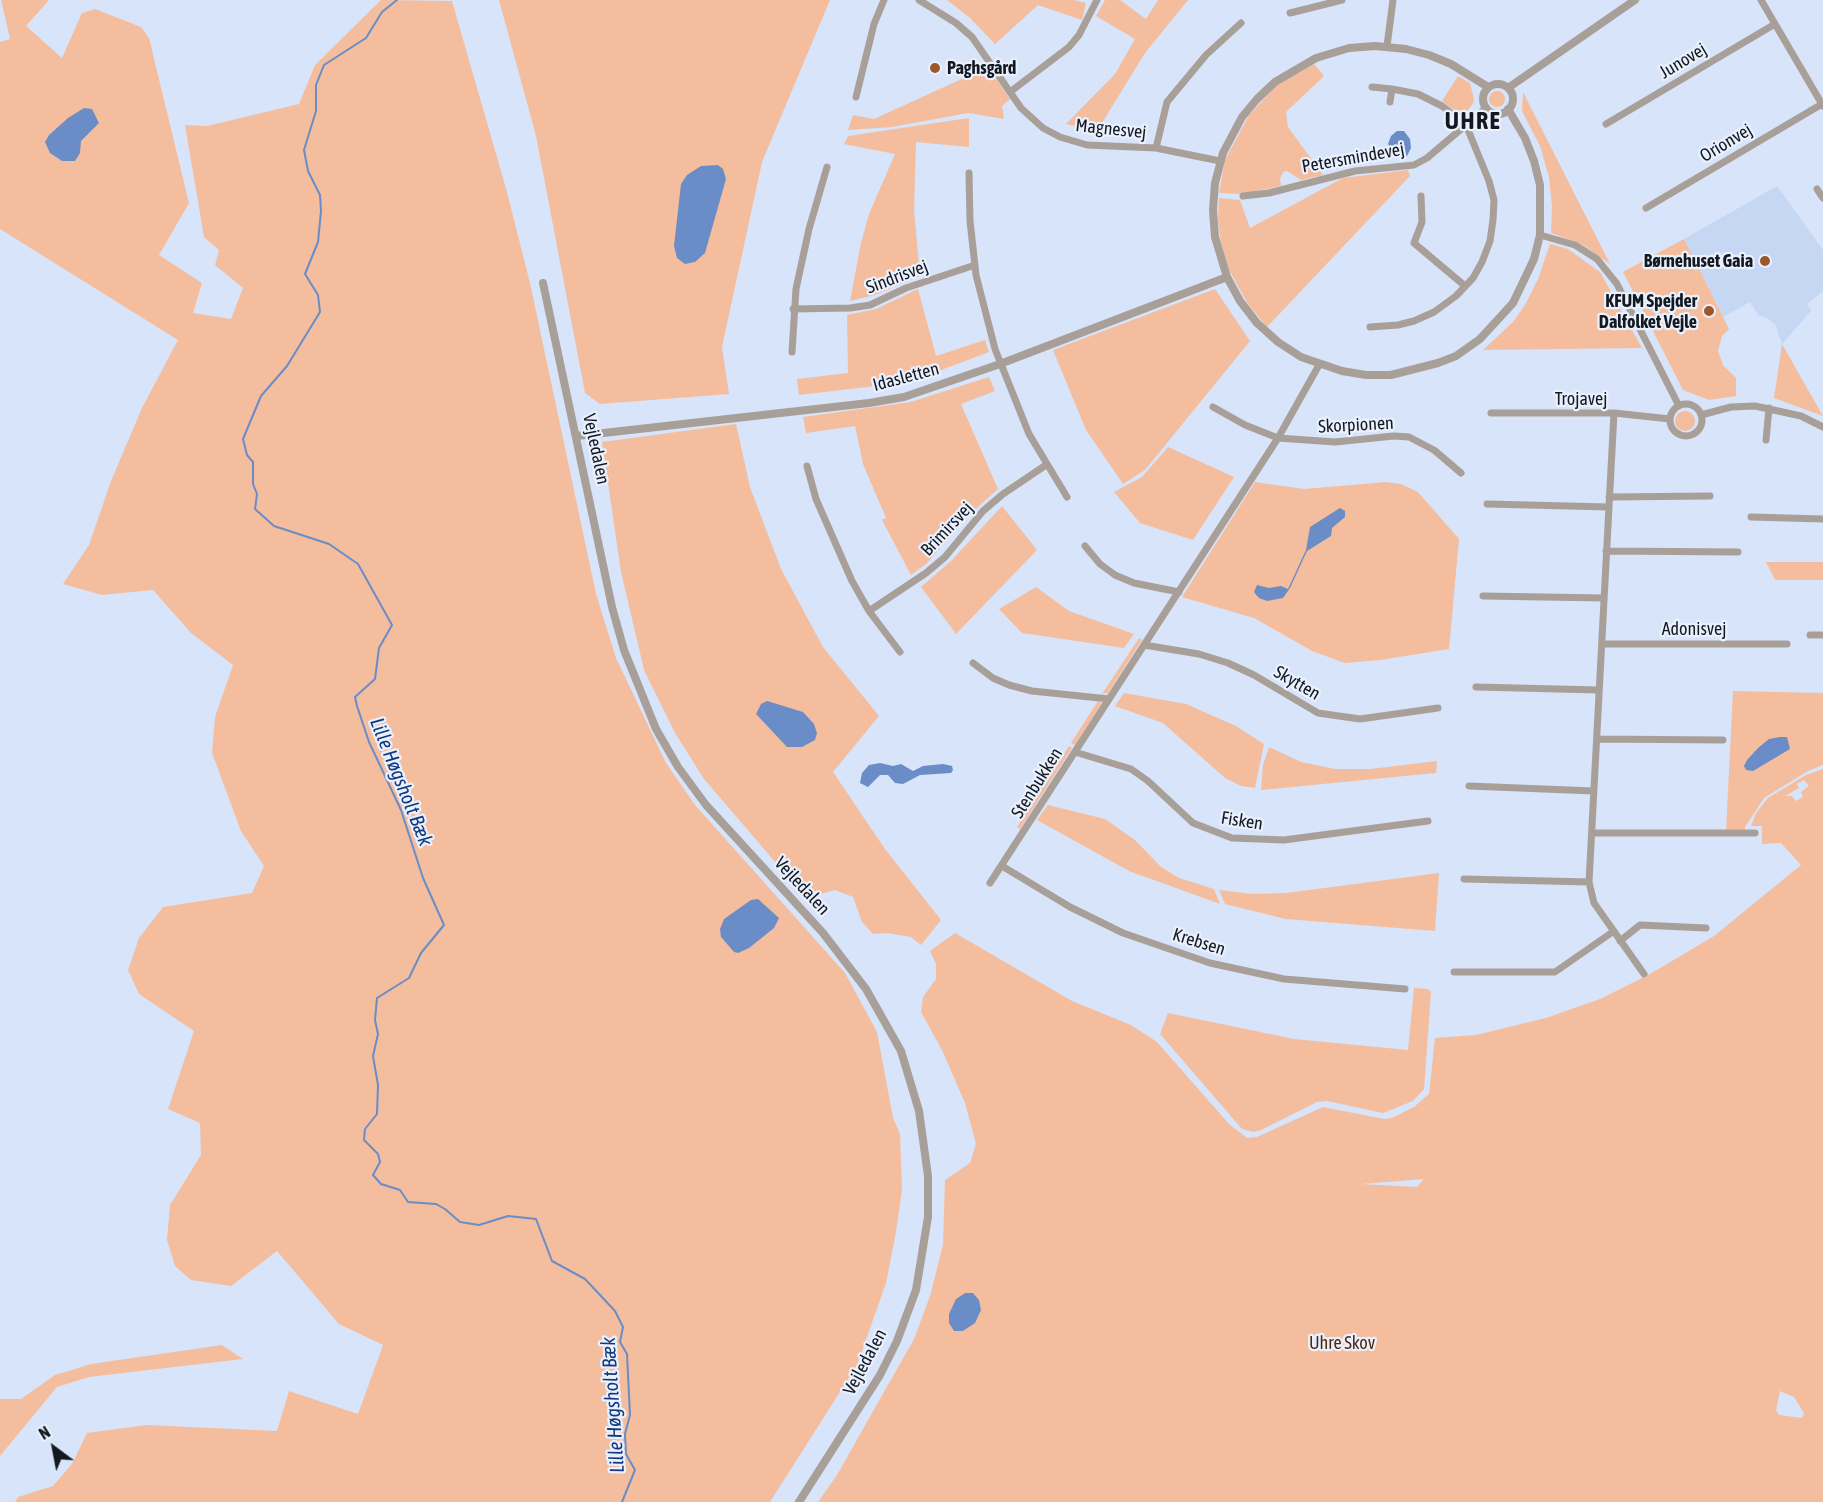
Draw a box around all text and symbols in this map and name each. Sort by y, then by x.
street label: Junovej [1656,39,1710,83]
place label: Paghsgård [947,57,1016,79]
marker: Paghsgård [928,61,942,75]
district label: UHRE [1445,107,1501,135]
street label: Magnesvej [1075,115,1147,143]
street label: Orionvej [1696,119,1756,167]
street label: Petersmindevej [1300,138,1406,178]
place label: Børnehuset Gaia [1644,250,1753,272]
marker: Børnehuset Gaia [1758,254,1772,268]
street label: Sindrisvej [863,255,931,299]
place label: KFUM Spejder Dalfolket Vejle [1599,290,1697,332]
marker: KFUM Spejder Dalfolket Vejle [1702,304,1716,318]
street label: Idasletten [871,358,941,396]
street label: Trojavej [1555,388,1607,410]
street label: Vejledalen [578,412,614,486]
street label: Skorpionen [1318,412,1394,438]
street label: Brimirsvej [916,497,978,561]
street label: Adonisvej [1662,618,1726,640]
street label: Skytten [1270,661,1324,705]
water label: Lille Høgsholt Bæk [364,714,438,850]
street label: Stenbukken [1007,744,1067,822]
street label: Fisken [1219,807,1265,835]
street label: Vejledalen [770,852,834,920]
street label: Krebsen [1170,924,1228,960]
street label: Vejledalen [839,1325,891,1399]
park label: Uhre Skov [1309,1332,1375,1354]
water label: Lille Høgsholt Bæk [596,1336,630,1474]
north arrow [24,1418,84,1478]
text: N [36,1423,53,1443]

